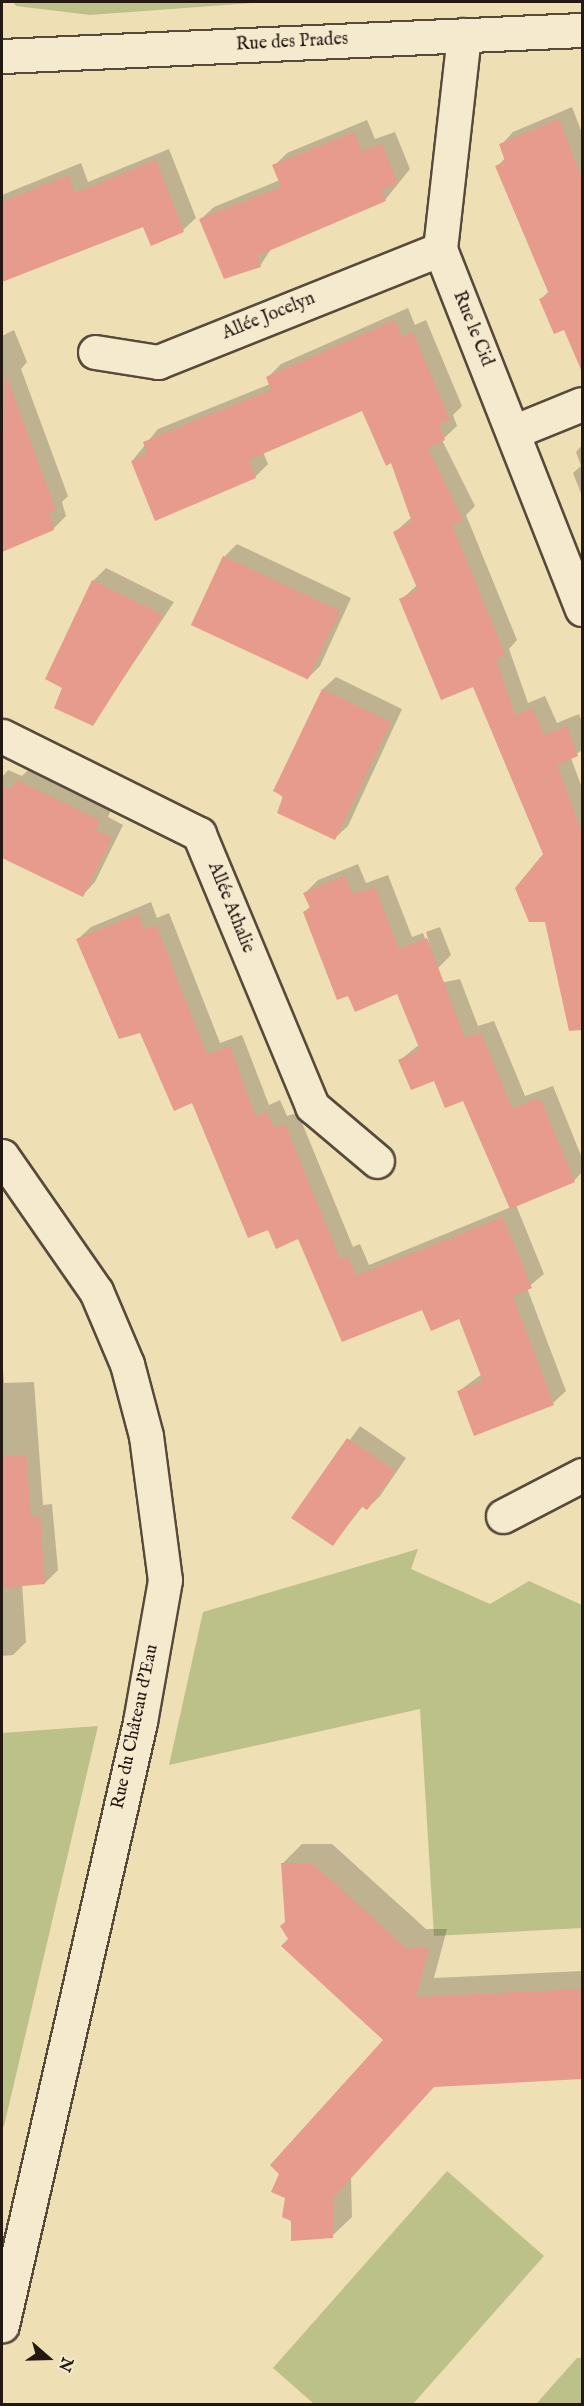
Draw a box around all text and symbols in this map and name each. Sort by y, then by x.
street label: Rue des Prades [235,29,349,57]
street label: Rue le Cid [447,288,497,370]
street label: Allée Jocelyn [219,289,319,345]
street label: Allée Athalie [202,859,258,957]
street label: Rue du Château d'Eau [108,1643,164,1811]
north arrow [18,2328,78,2388]
text: N [53,2354,77,2374]

